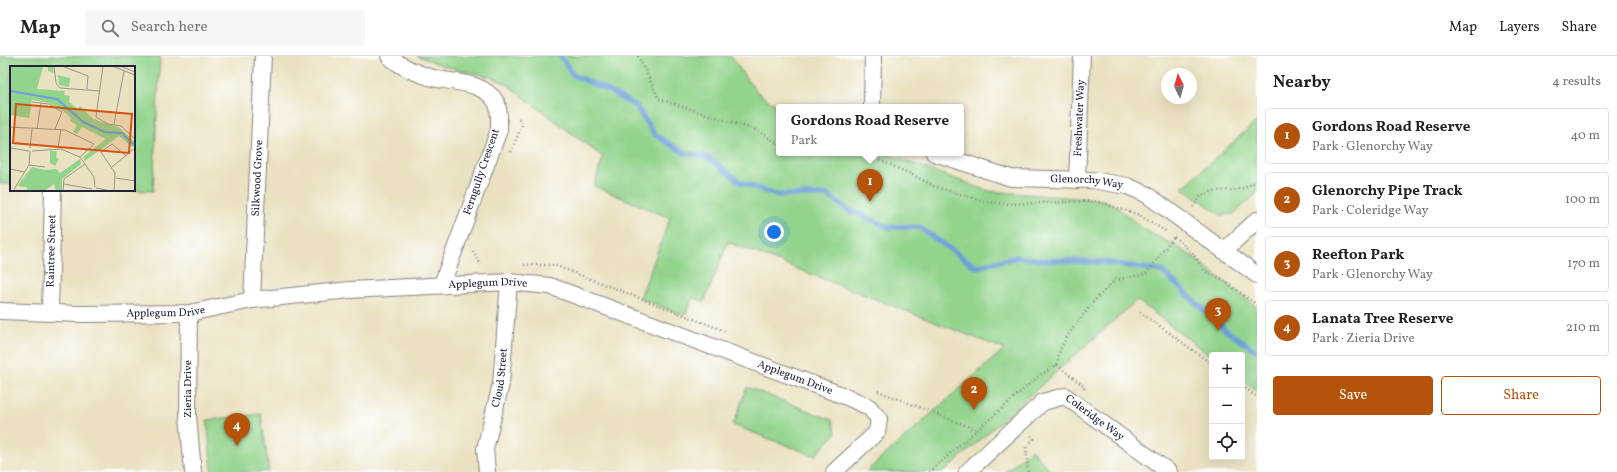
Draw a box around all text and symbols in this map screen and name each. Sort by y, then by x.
search box [85,10,365,46]
text: Map [20,15,61,41]
icon: search [99,17,121,39]
text: Search here [131,17,208,38]
text: Map [1449,18,1477,37]
text: Layers [1499,18,1539,37]
text: Share [1561,18,1597,37]
inset map [10,66,135,191]
north arrow [1161,68,1197,104]
text: Nearby [1273,71,1331,94]
text: 4 results [1552,73,1601,91]
street label: Freshwater Way [1070,79,1089,157]
popup [776,104,964,156]
text: Gordons Road Reserve [791,111,949,132]
text: Gordons Road Reserve [1312,117,1470,138]
street label: Ferngully Crescent [460,127,504,217]
text: 1 [1284,127,1290,145]
text: 40 m [1571,127,1600,145]
text: Park [791,132,817,150]
text: Park · Glenorchy Way [1312,138,1433,156]
street label: Silkwood Grove [248,140,267,217]
pin: 1 [857,169,883,202]
street label: Glenorchy Way [1050,171,1125,193]
text: Glenorchy Pipe Track [1312,181,1463,202]
text: 2 [1284,191,1290,209]
text: 100 m [1565,191,1600,209]
text: Park · Coleridge Way [1312,202,1429,220]
street label: Raintree Street [43,214,60,288]
your location [764,222,784,242]
text: Reefton Park [1312,245,1404,266]
text: 3 [1284,255,1290,273]
text: 170 m [1567,255,1600,273]
text: Park · Glenorchy Way [1312,266,1433,284]
street label: Applegum Drive [448,274,528,293]
pin: 3 [1205,298,1231,331]
street label: Applegum Drive [126,302,207,321]
text: Lanata Tree Reserve [1312,309,1453,330]
text: 4 [1283,319,1291,337]
text: 210 m [1566,319,1600,337]
text: Park · Zieria Drive [1312,330,1415,348]
street label: Cloud Street [488,347,511,409]
map controls [1209,352,1245,460]
button: + [1209,352,1245,388]
street label: Applegum Drive [756,357,835,398]
street label: Zieria Drive [181,360,196,418]
button: Save [1273,376,1433,415]
button: Share [1441,376,1601,415]
pin: 2 [961,377,987,410]
button: − [1209,388,1245,424]
street label: Coleridge Way [1062,391,1127,444]
pin: 4 [224,413,250,446]
button: locate [1209,424,1245,460]

